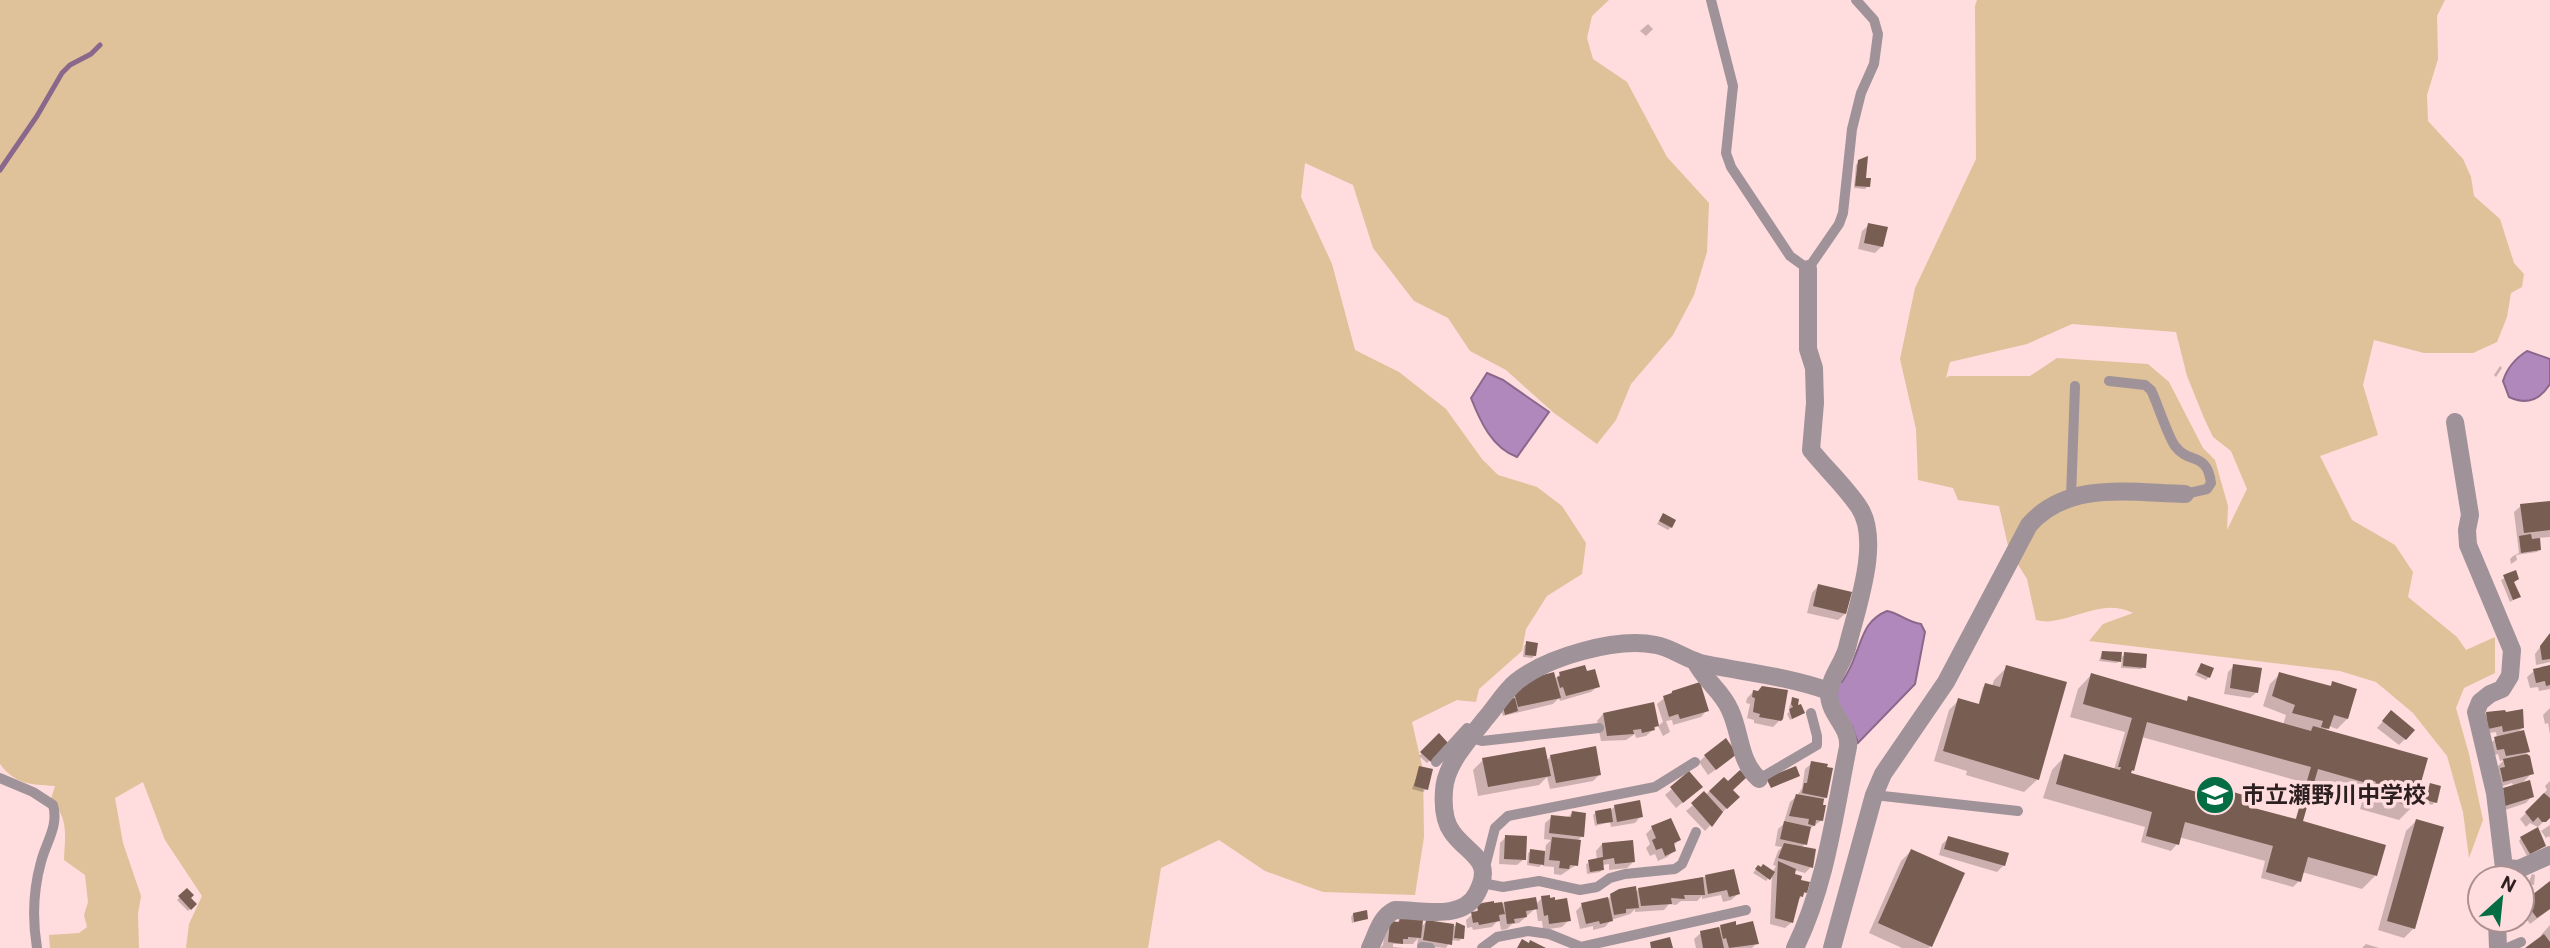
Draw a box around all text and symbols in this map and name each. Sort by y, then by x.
school or university icon: 市立瀬野川中学校 [2194,774,2236,816]
place label: 市立瀬野川中学校 [2242,782,2426,809]
north arrow [2466,864,2536,934]
text: N [2497,871,2520,898]

